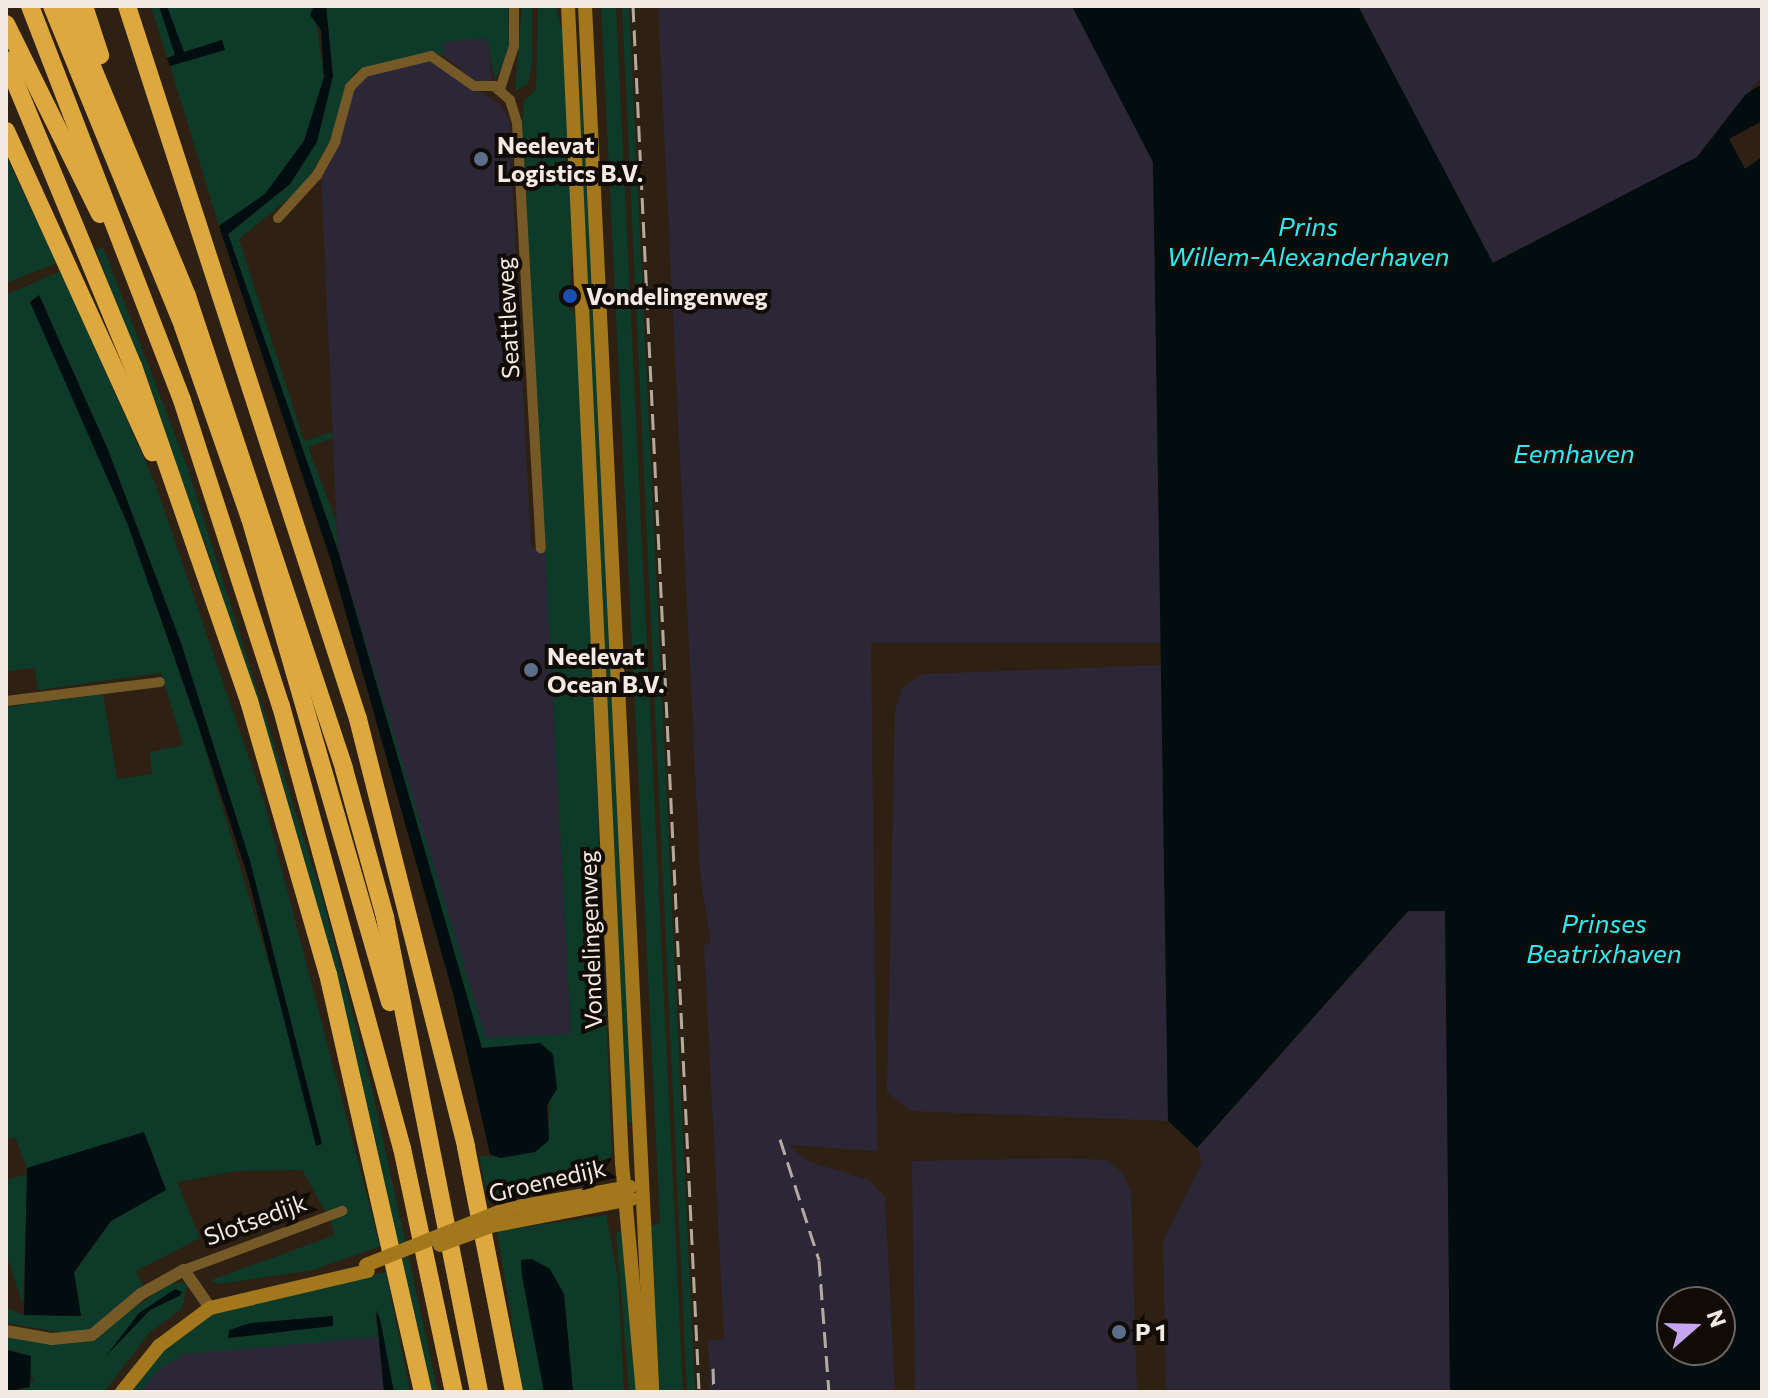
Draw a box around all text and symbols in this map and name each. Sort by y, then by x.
place label: Neelevat Logistics B.V. [497,131,643,187]
marker: Neelevat Logistics B.V. [472,150,490,168]
water label: Prins Willem-Alexanderhaven [1167,210,1449,272]
street label: Seattleweg [489,256,525,380]
place label: Vondelingenweg [586,282,768,310]
marker: Vondelingenweg [561,287,579,305]
water label: Eemhaven [1513,437,1635,469]
place label: Neelevat Ocean B.V. [547,642,665,698]
marker: Neelevat Ocean B.V. [522,661,540,679]
street label: Vondelingenweg [572,850,608,1030]
water label: Prinses Beatrixhaven [1526,907,1682,968]
street label: Groenedijk [486,1153,608,1207]
street label: Slotsedijk [200,1187,310,1251]
north arrow [1656,1286,1736,1366]
text: N [1702,1306,1733,1331]
place label: P 1 [1135,1318,1166,1346]
marker: P 1 [1110,1323,1128,1341]

